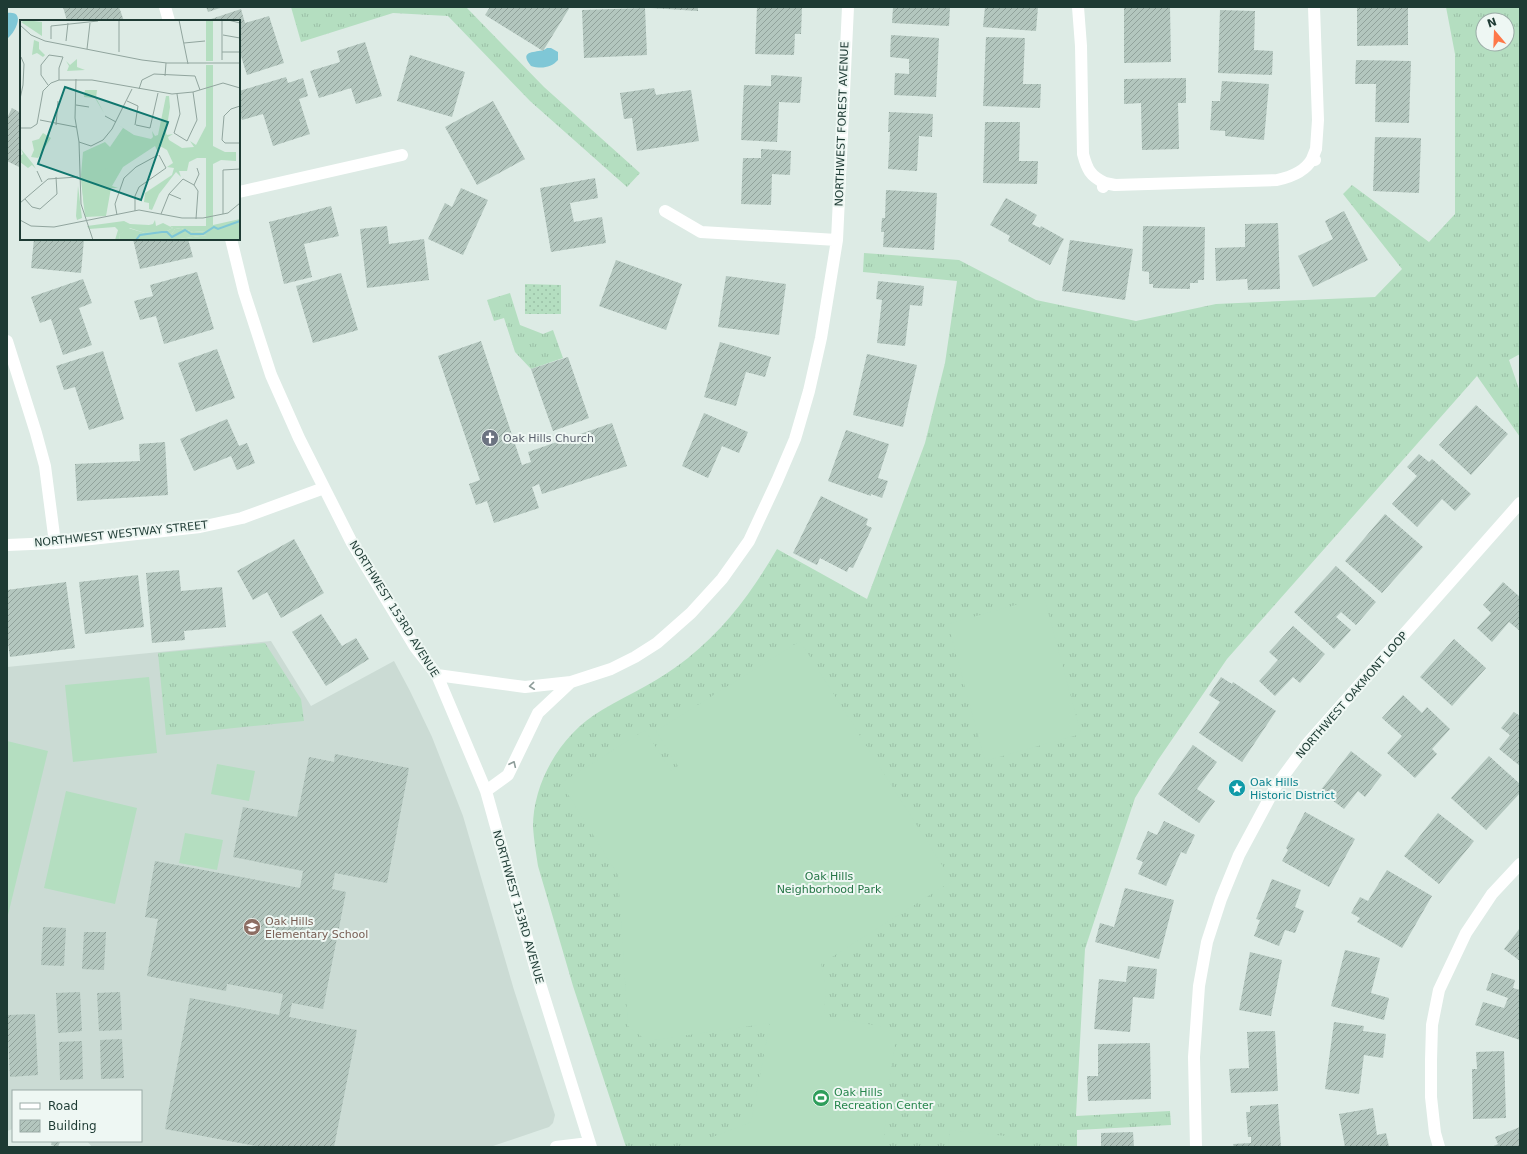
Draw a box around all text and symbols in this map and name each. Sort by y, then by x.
north arrow [1475,12,1515,52]
text: N [1485,15,1498,31]
inset map [20,20,240,240]
street label: NORTHWEST FOREST AVENUE [833,41,851,207]
church icon: Oak Hills Church [480,428,500,448]
place label: Oak Hills Church [503,432,594,445]
street label: NORTHWEST WESTWAY STREET [34,518,209,550]
street label: NORTHWEST 153RD AVENUE [346,538,442,680]
street label: NORTHWEST OAKMONT LOOP [1294,629,1411,761]
one-way arrow [529,681,535,690]
one-way arrow [508,761,516,768]
place label: Oak Hills Historic District [1250,776,1335,802]
place icon: Oak Hills Historic District [1227,778,1247,798]
street label: NORTHWEST 153RD AVENUE [490,829,546,985]
park label: Oak Hills Neighborhood Park [777,870,882,896]
place label: Oak Hills Elementary School [265,915,368,941]
school or university icon: Oak Hills Elementary School [242,917,262,937]
place label: Oak Hills Recreation Center [834,1086,934,1112]
sports icon: Oak Hills Recreation Center [811,1088,831,1108]
legend [12,1090,142,1142]
text: Road [48,1099,78,1113]
text: Building [48,1119,97,1133]

